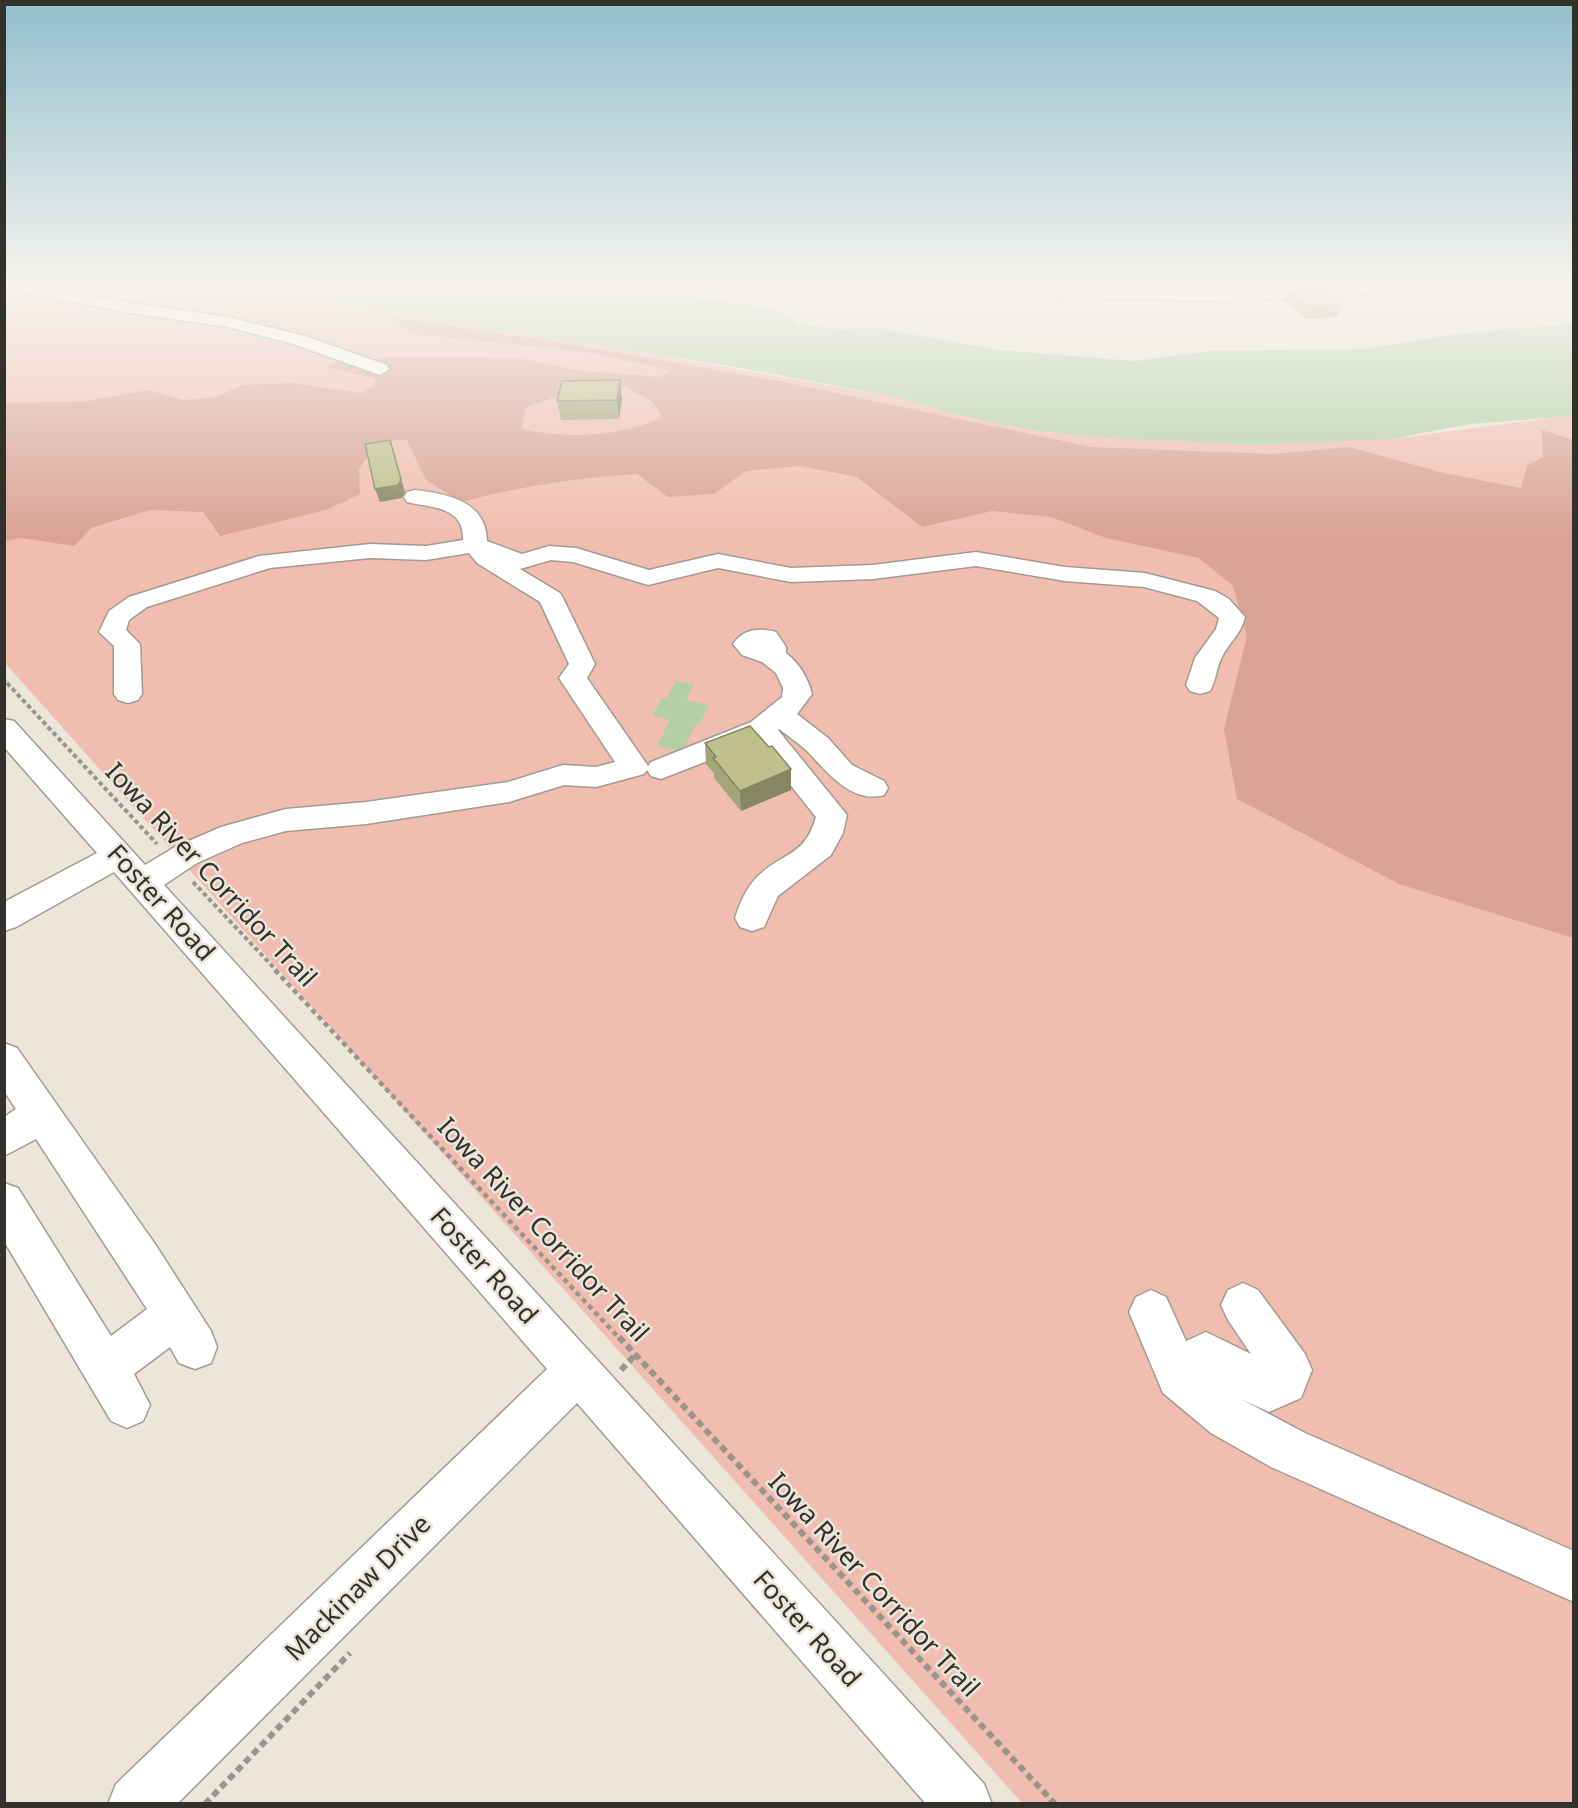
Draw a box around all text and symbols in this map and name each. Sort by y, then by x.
street label: Iowa River Corridor Trail [98,754,326,994]
street label: Foster Road [100,836,224,968]
street label: Iowa River Corridor Trail [430,1109,658,1349]
street label: Foster Road [423,1199,547,1331]
street label: Iowa River Corridor Trail [761,1464,989,1704]
street label: Mackinaw Drive [276,1506,438,1668]
street label: Foster Road [746,1562,870,1694]

